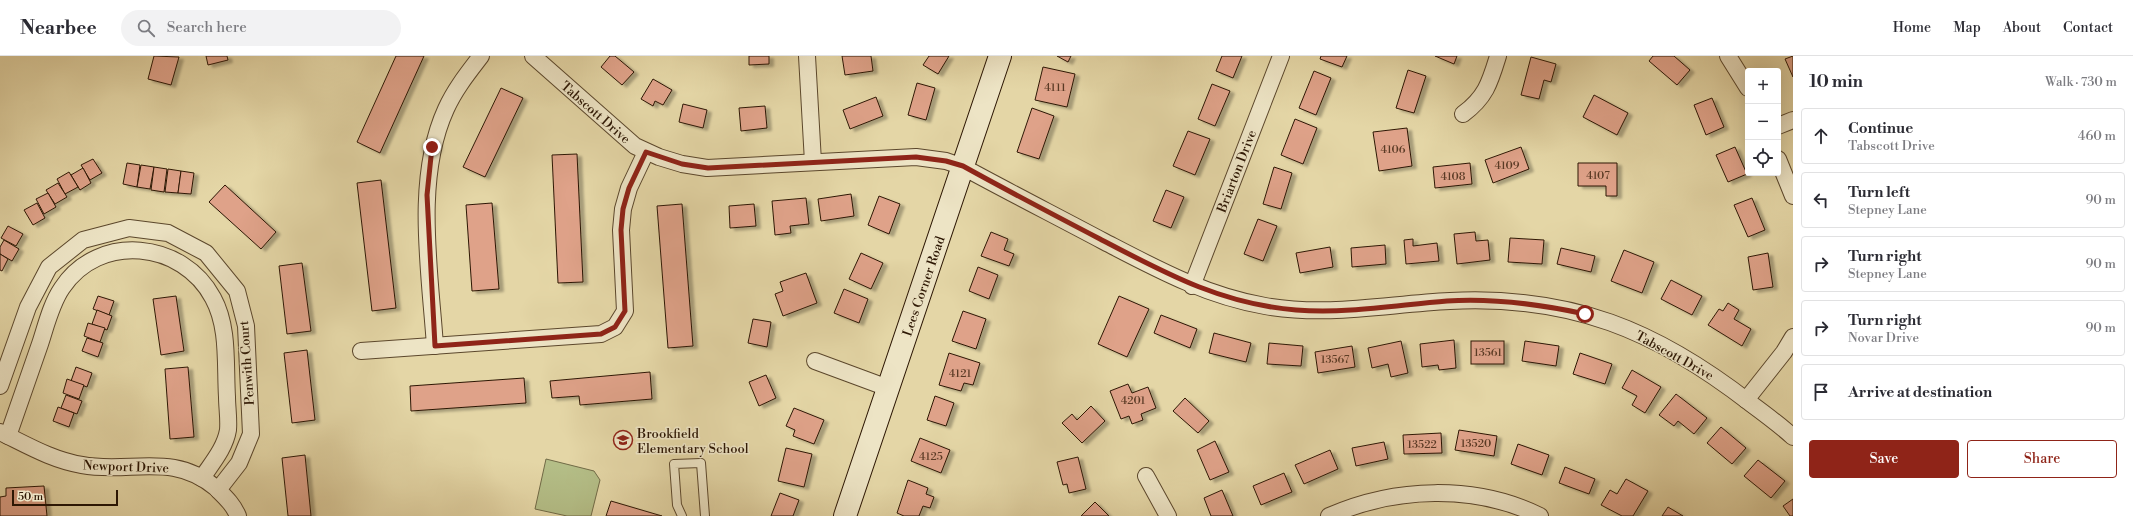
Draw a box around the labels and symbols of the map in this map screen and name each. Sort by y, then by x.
street label: Tabscott Drive [557,78,634,148]
house number: 4111 [1044,81,1066,95]
street label: Briarton Drive [1213,127,1260,216]
route end [423,138,441,156]
house number: 4106 [1381,143,1406,157]
house number: 4109 [1495,159,1520,173]
house number: 4107 [1586,169,1610,183]
house number: 4108 [1441,170,1466,184]
street label: Lees Corner Road [899,234,949,339]
route start [1576,305,1594,323]
street label: Penwith Court [236,320,258,406]
street label: Tabscott Drive [1633,328,1717,384]
house number: 13561 [1474,346,1502,360]
house number: 13567 [1321,353,1350,367]
house number: 4121 [949,367,972,381]
house number: 4201 [1121,394,1146,408]
place label: Brookfield Elementary School [636,426,749,457]
school or university icon: Brookfield Elementary School [612,429,634,451]
house number: 13520 [1461,437,1491,451]
house number: 13522 [1407,438,1437,452]
house number: 4125 [919,450,943,464]
street label: Newport Drive [83,458,170,477]
scale bar [12,488,118,507]

